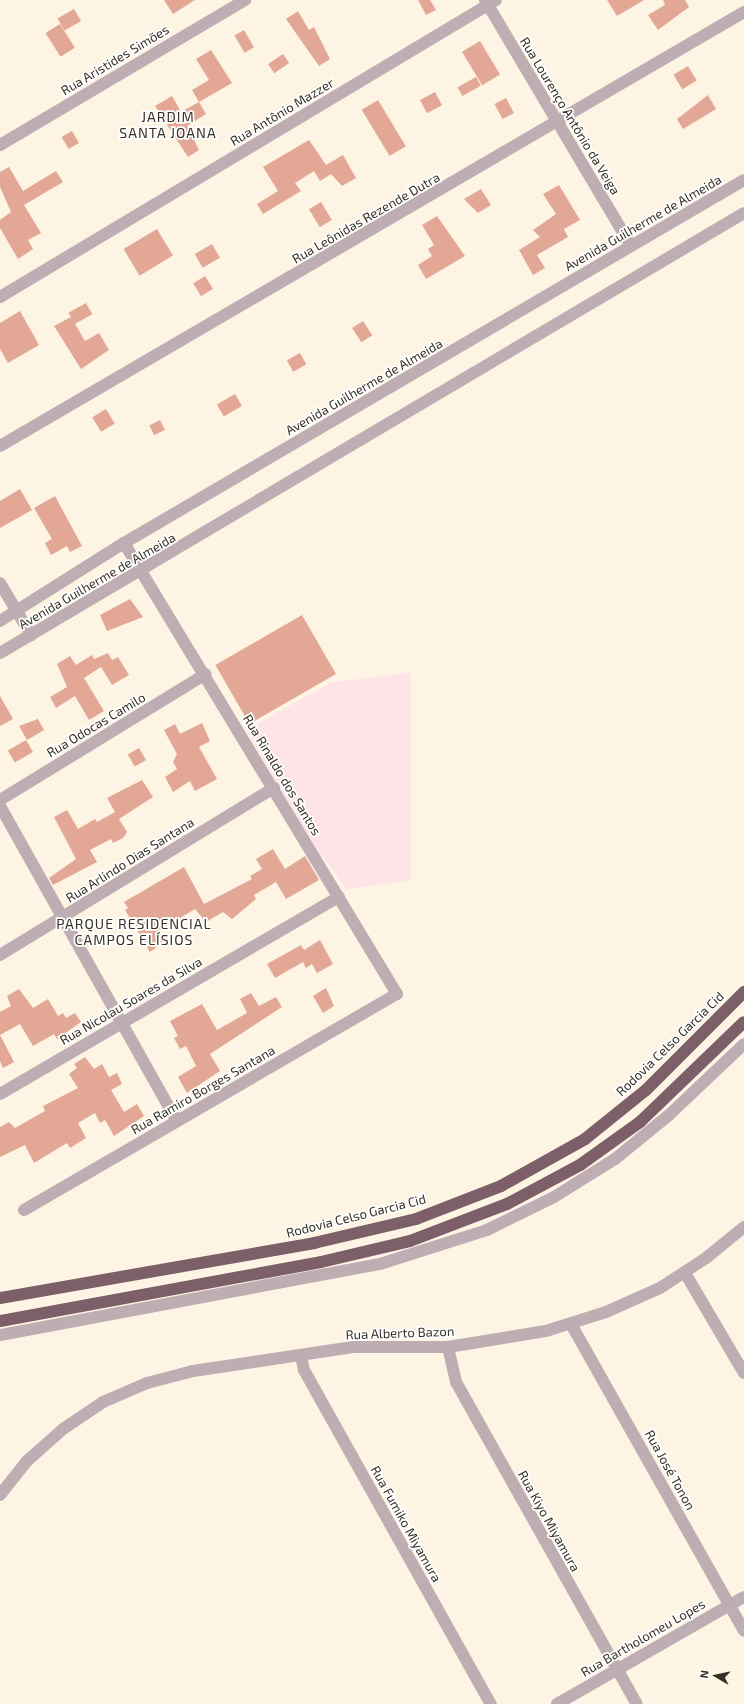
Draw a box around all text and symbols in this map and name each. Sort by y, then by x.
street label: Rua Aristides Simões [58,21,172,99]
street label: Rua Lourenço Antônio da Veiga [517,34,623,198]
street label: Rua Antônio Mazzer [227,75,337,149]
district label: JARDIM SANTA JOANA [119,109,217,142]
street label: Rua Leônidas Rezende Dutra [289,169,443,267]
street label: Avenida Guilherme de Almeida [562,171,724,275]
street label: Avenida Guilherme de Almeida [283,335,445,439]
street label: Avenida Guilherme de Almeida [16,529,178,633]
street label: Rua Odocas Camilo [44,689,148,761]
street label: Rua Rinaldo dos Santos [240,712,324,838]
street label: Rua Arlindo Dias Santana [63,814,197,906]
district label: PARQUE RESIDENCIAL CAMPOS ELÍSIOS [56,916,212,948]
street label: Rua Nicolau Soares da Silva [57,954,205,1048]
street label: Rodovia Celso Garcia Cid [613,989,727,1099]
street label: Rua Ramiro Borges Santana [128,1042,278,1138]
street label: Rodovia Celso Garcia Cid [285,1191,427,1241]
street label: Rua Alberto Bazon [345,1323,455,1343]
street label: Rua José Tonon [641,1427,699,1513]
street label: Rua Fumiko Miyamura [367,1463,445,1585]
street label: Rua Kiyo Miyamura [515,1468,583,1574]
street label: Rua Bartholomeu Lopes [578,1596,708,1680]
north arrow [696,1656,736,1696]
text: N [697,1669,711,1679]

